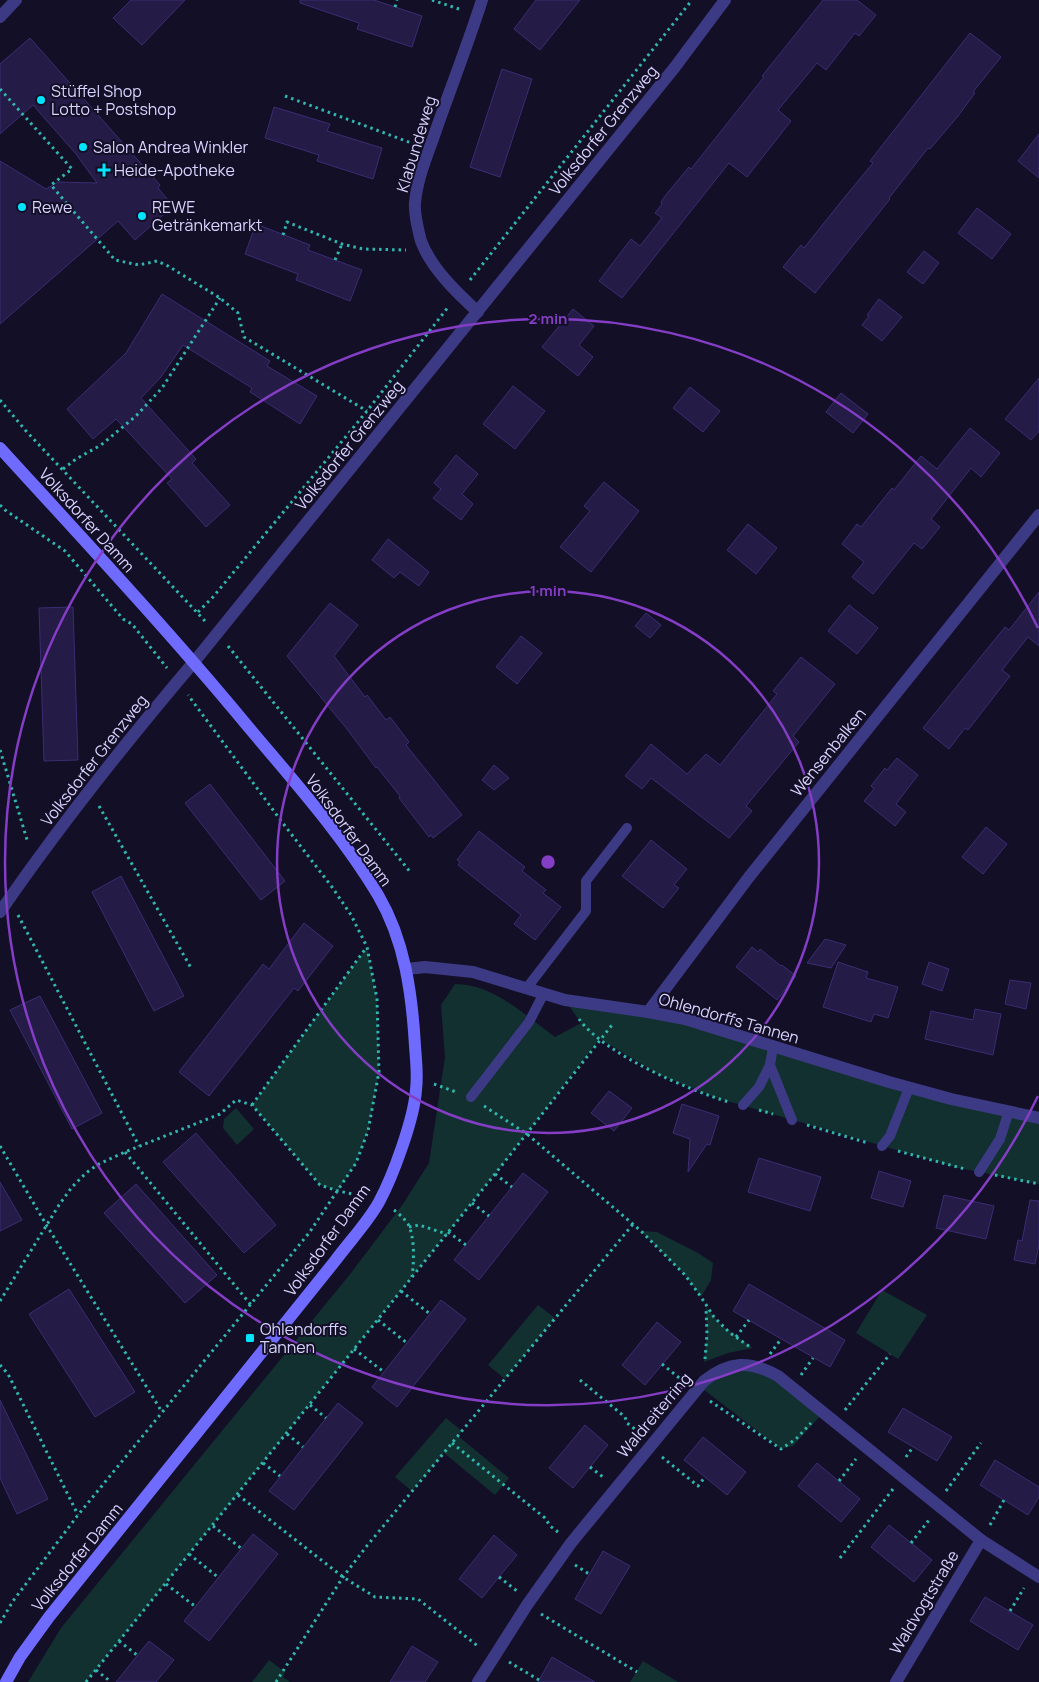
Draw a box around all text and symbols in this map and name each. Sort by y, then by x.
street label: Volksdorfer Grenzweg [544,60,662,200]
place label: Stüffel Shop Lotto + Postshop [51,80,176,120]
street label: Klabundeweg [391,93,441,195]
marker: Stüffel Shop Lotto + Postshop [35,94,47,106]
place label: Salon Andrea Winkler [93,136,249,158]
marker: Salon Andrea Winkler [77,141,89,153]
place label: Heide-Apotheke [114,159,235,181]
marker: Heide-Apotheke [98,164,110,176]
place label: Rewe [32,196,72,218]
place label: REWE Getränkemarkt [152,196,262,236]
marker: Rewe [16,201,28,213]
marker: REWE Getränkemarkt [136,210,148,222]
text: 2 min [528,308,568,329]
street label: Volksdorfer Grenzweg [290,375,408,515]
street label: Volksdorfer Damm [34,463,140,577]
text: 1 min [530,580,566,601]
street label: Volksdorfer Grenzweg [36,690,152,830]
street label: Wensenbalken [785,703,871,801]
street label: Volksdorfer Damm [301,770,397,890]
centre of rings [539,853,557,871]
street label: Ohlendorffs Tannen [656,987,802,1049]
street label: Volksdorfer Damm [279,1180,375,1300]
place label: Ohlendorffs Tannen [260,1318,347,1358]
marker: Ohlendorffs Tannen [244,1332,256,1344]
street label: Waldreiterring [612,1368,696,1462]
street label: Volksdorfer Damm [27,1498,127,1616]
street label: Waldvogtstraße [884,1546,964,1658]

